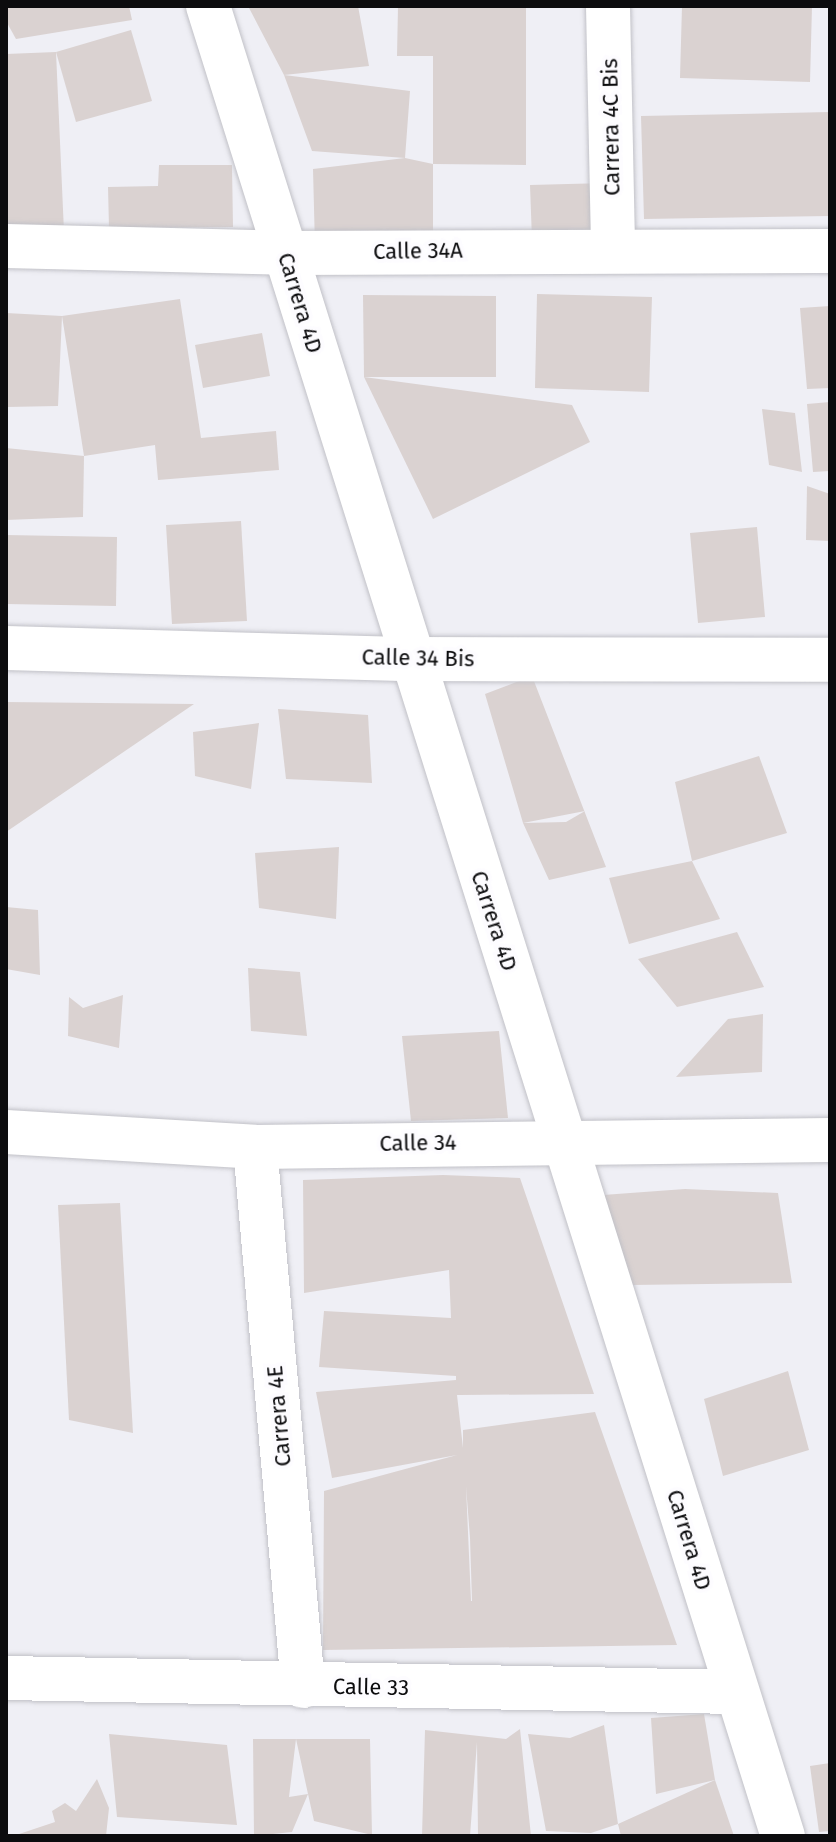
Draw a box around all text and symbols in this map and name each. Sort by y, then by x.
street label: Carrera 4C Bis [597,58,625,196]
street label: Calle 34A [373,237,463,265]
street label: Carrera 4D [272,250,328,356]
street label: Calle 34 Bis [361,644,475,672]
street label: Carrera 4D [465,868,523,974]
street label: Calle 34 [379,1129,457,1157]
street label: Carrera 4E [261,1364,297,1468]
street label: Carrera 4D [661,1487,717,1593]
street label: Calle 33 [333,1673,409,1701]

